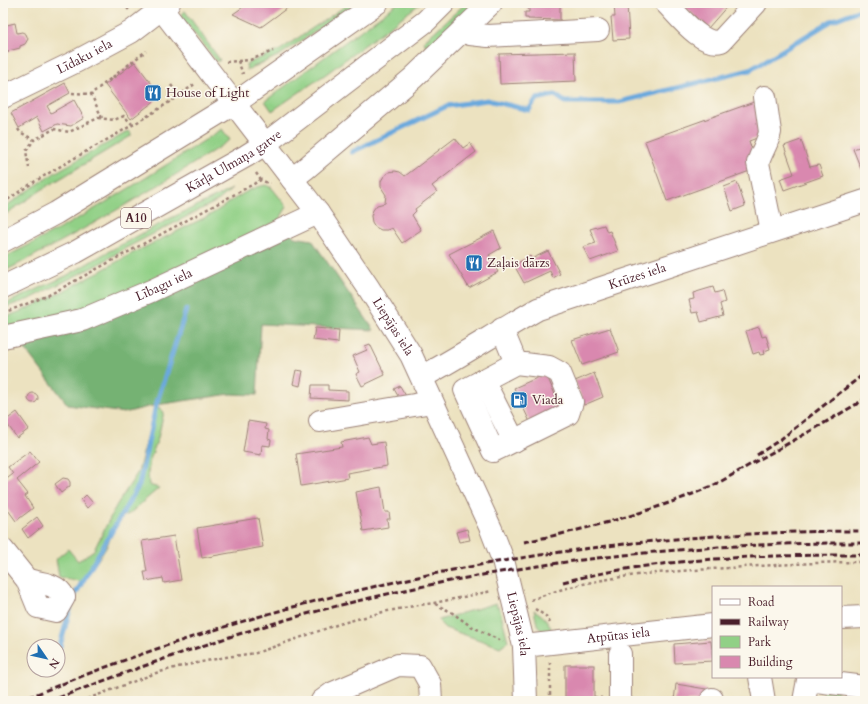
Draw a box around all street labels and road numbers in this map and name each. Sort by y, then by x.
street label: Līdaku iela [54,34,116,78]
street label: Kārļa Ulmaņa gatve [183,125,286,197]
road number: A10 [121,208,151,228]
street label: Krūzes iela [606,258,669,294]
street label: Lībagu iela [133,264,196,306]
street label: Liepājas iela [368,294,418,360]
street label: Liepājas iela [502,590,533,657]
street label: Atpūtas iela [586,623,651,648]

